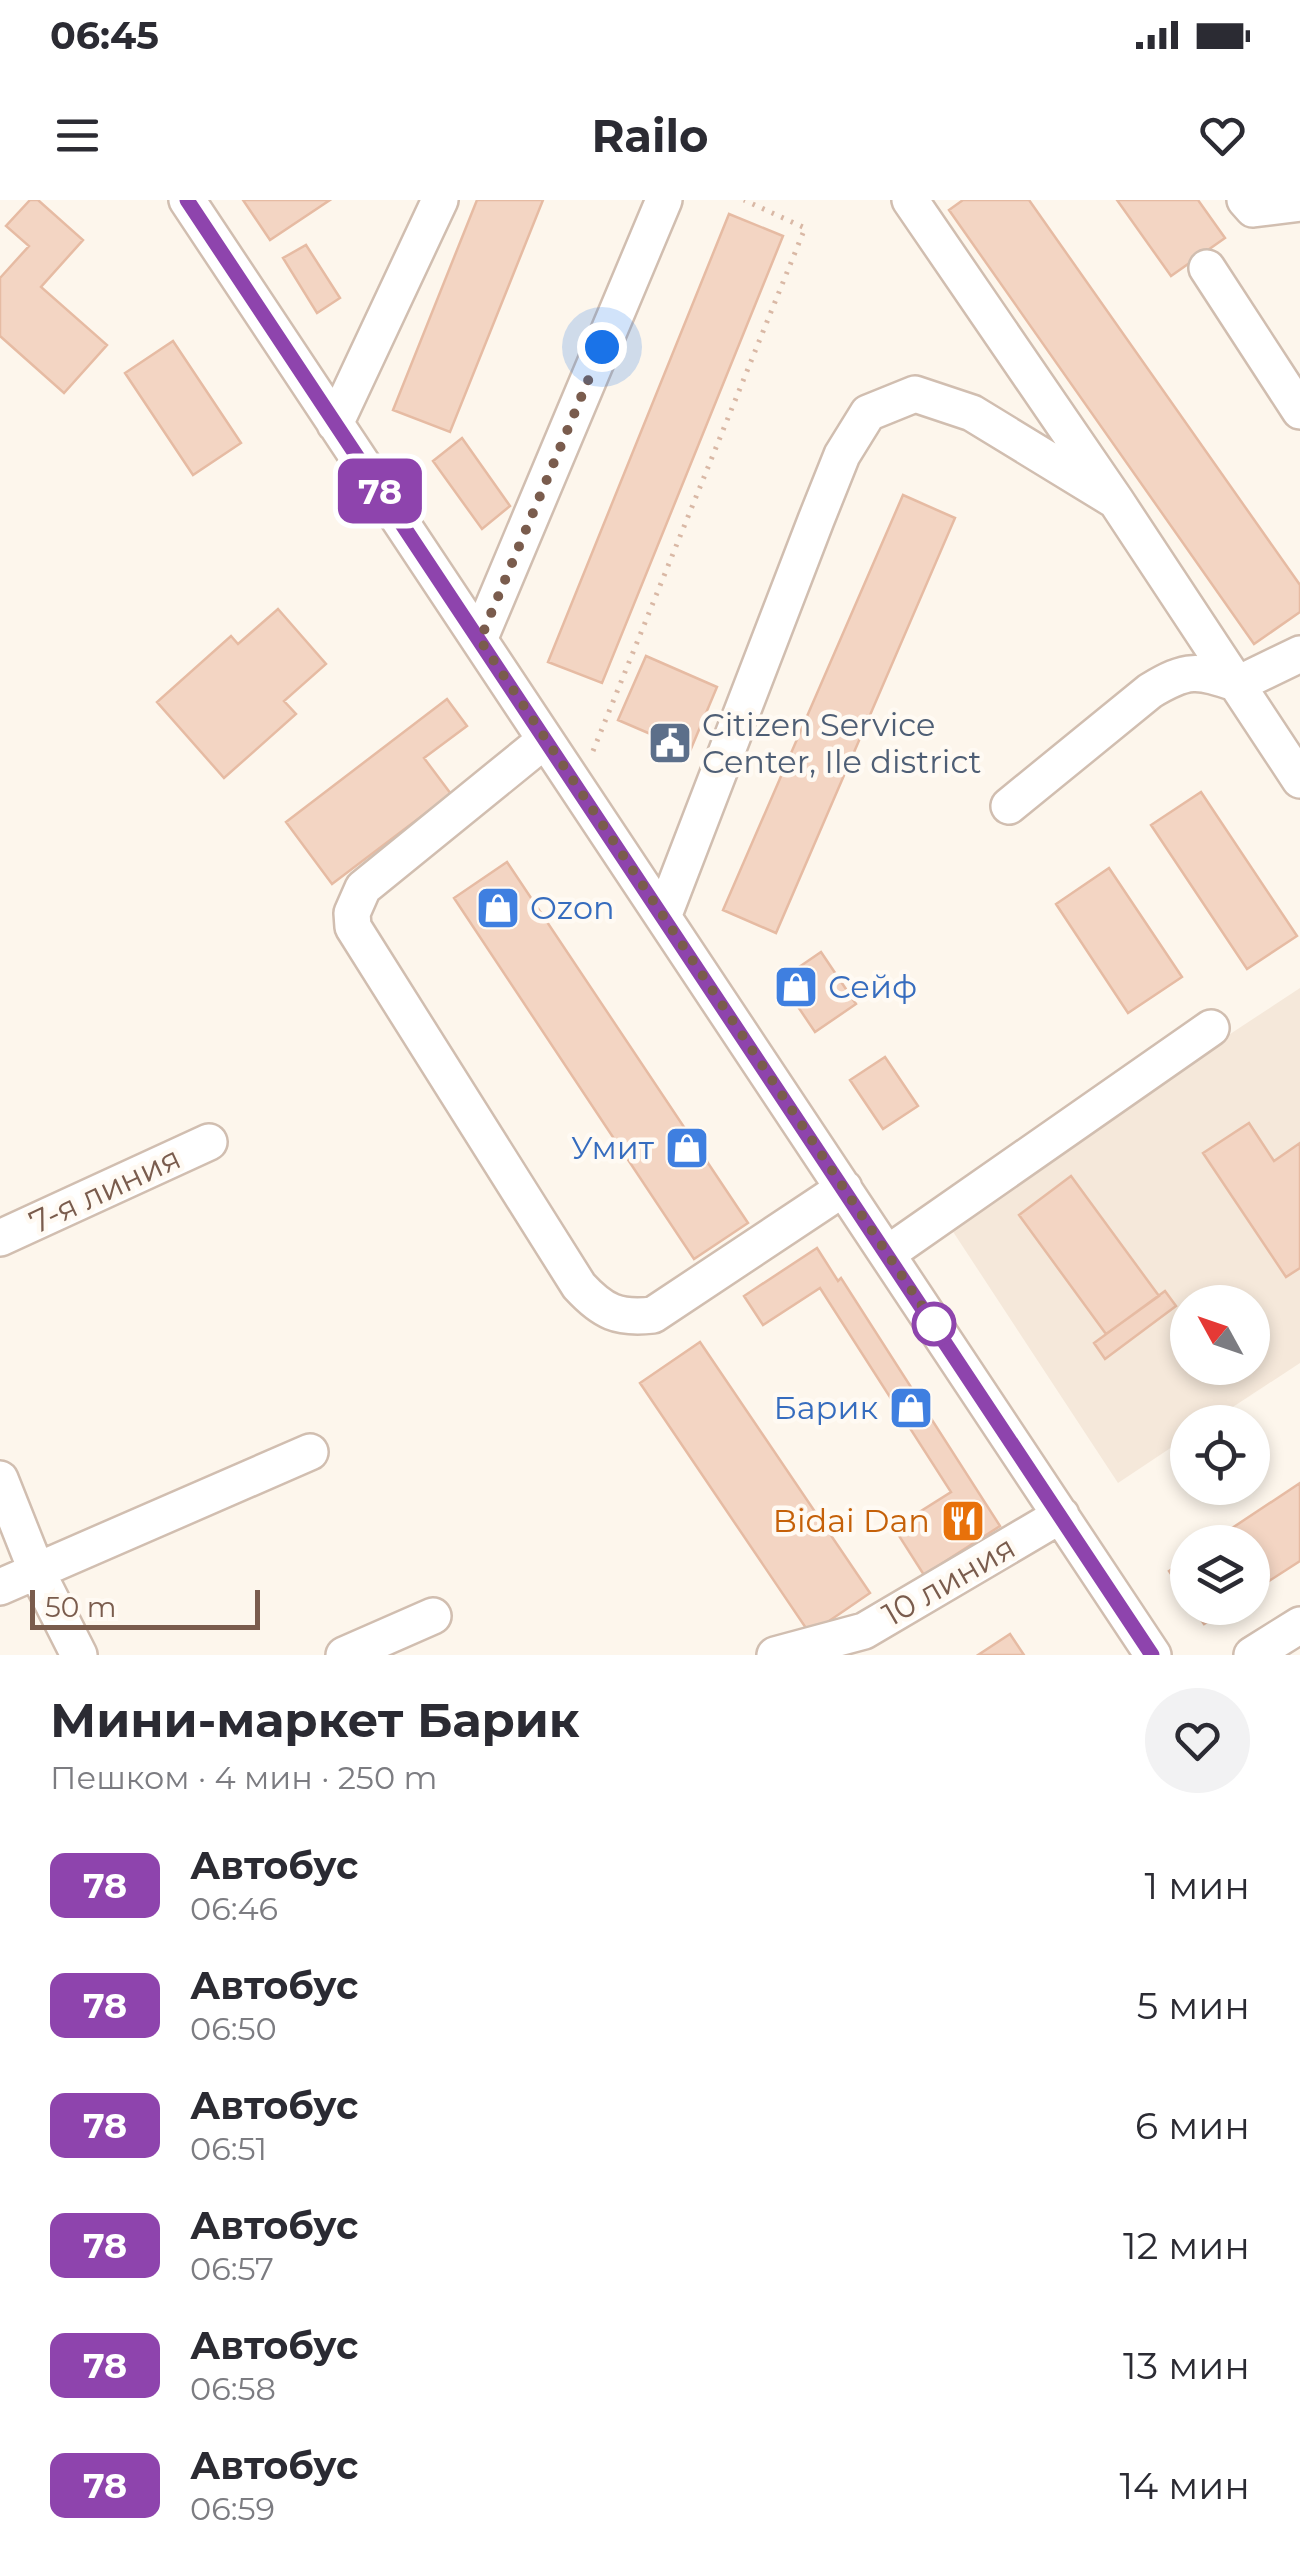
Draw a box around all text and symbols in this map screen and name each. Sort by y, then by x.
text: 06:45 [50,12,159,59]
icon: menu [50,108,105,163]
text: Railo [591,108,709,163]
icon: heart [1195,108,1250,163]
your location [577,322,627,372]
line badge: 78 [335,458,425,524]
text: 78 [358,470,402,513]
place label: Citizen Service Center, Ile district [702,705,982,781]
public building icon: Citizen Service Center, Ile district [647,720,693,766]
shop icon: Ozon [475,885,521,931]
place label: Ozon [530,888,615,927]
shop icon: Сейф [773,964,819,1010]
place label: Сейф [828,967,917,1006]
shop icon: Умит [664,1125,710,1171]
place label: Умит [571,1128,655,1167]
street label: 7-я линия [23,1138,186,1241]
north arrow [1170,1285,1270,1385]
map controls [1170,1285,1270,1625]
unlabelled marker [913,1303,955,1345]
shop icon: Барик [888,1385,934,1431]
place label: Барик [774,1388,878,1427]
button: locate [1170,1405,1270,1505]
restaurant icon: Bidai Dan [940,1498,986,1544]
place label: Bidai Dan [773,1501,930,1540]
button: layers [1170,1525,1270,1625]
street label: 10 линия [876,1527,1022,1634]
scale bar [30,1585,260,1630]
text: 50 m [45,1590,116,1624]
button: heart [1145,1688,1250,1793]
text: Мини-маркет Барик [50,1691,580,1749]
text: Пешком · 4 мин · 250 m [50,1758,437,1797]
text: Автобус [190,1842,359,1889]
text: 1 мин [1145,1862,1250,1909]
text: 78 [83,1864,127,1907]
text: 06:46 [190,1889,278,1928]
text: Автобус [190,1962,359,2009]
text: 5 мин [1137,1982,1250,2029]
text: 78 [83,1984,127,2027]
text: 06:50 [190,2009,277,2048]
text: Автобус [190,2082,359,2129]
text: 6 мин [1135,2102,1250,2149]
text: 78 [83,2104,127,2147]
text: 06:51 [190,2129,267,2168]
text: Автобус [190,2202,359,2249]
text: 12 мин [1123,2222,1250,2269]
text: 78 [83,2224,127,2267]
text: 06:57 [190,2249,274,2288]
text: Автобус [190,2322,359,2369]
text: 13 мин [1123,2342,1250,2389]
text: 78 [83,2344,127,2387]
text: 06:58 [190,2369,276,2408]
text: Автобус [190,2442,359,2489]
text: 14 мин [1119,2462,1250,2509]
text: 78 [83,2464,127,2507]
text: 06:59 [190,2489,275,2528]

